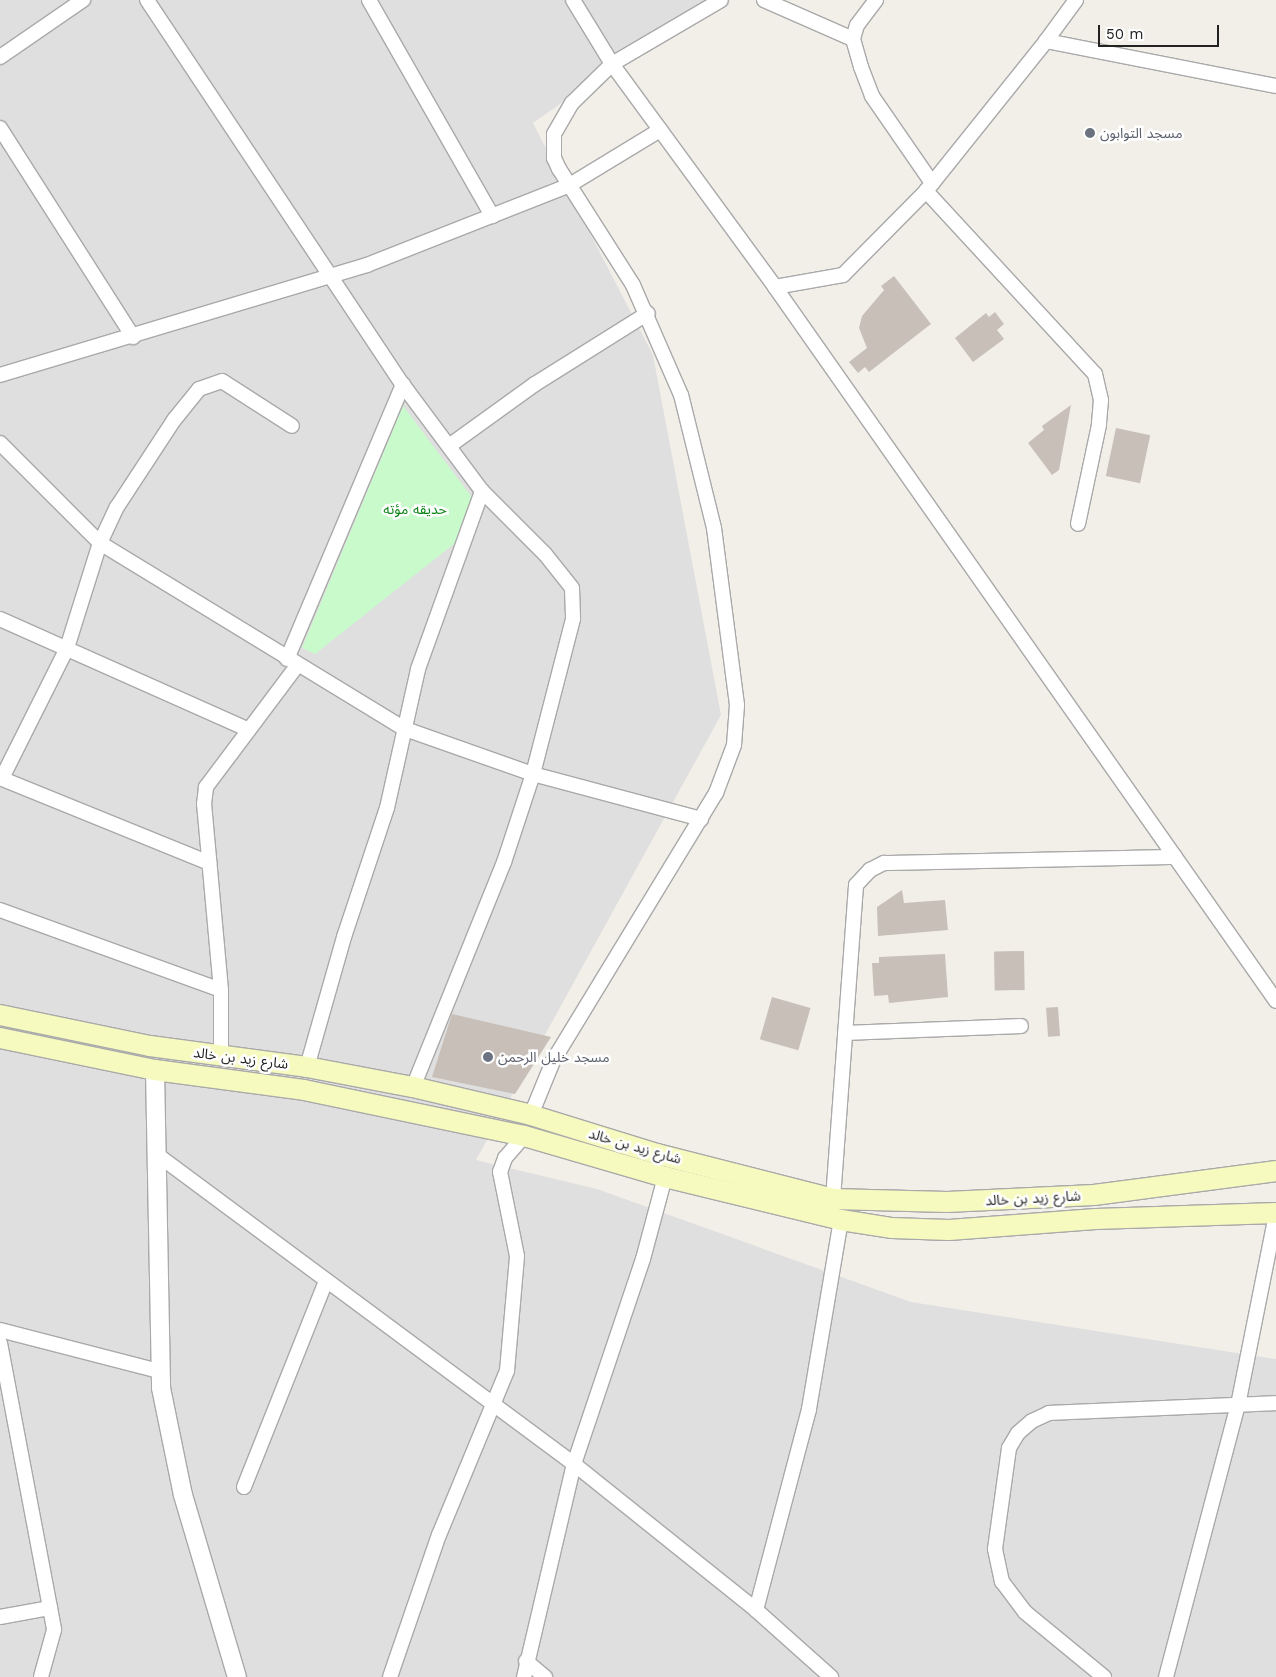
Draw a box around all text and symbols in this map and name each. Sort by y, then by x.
scale bar [1101,15,1222,47]
text: 50 m [1106,25,1143,43]
place label: مسجد التوابون [1100,125,1182,141]
marker: مسجد التوابون [1084,127,1096,139]
park label: حديقه مؤته [383,501,447,517]
street label: شارع زيد بن خالد [193,1044,289,1072]
place label: مسجد خليل الرحمن [498,1049,610,1065]
marker: مسجد خليل الرحمن [482,1051,494,1063]
street label: شارع زيد بن خالد [587,1125,683,1167]
street label: شارع زيد بن خالد [985,1187,1081,1209]

